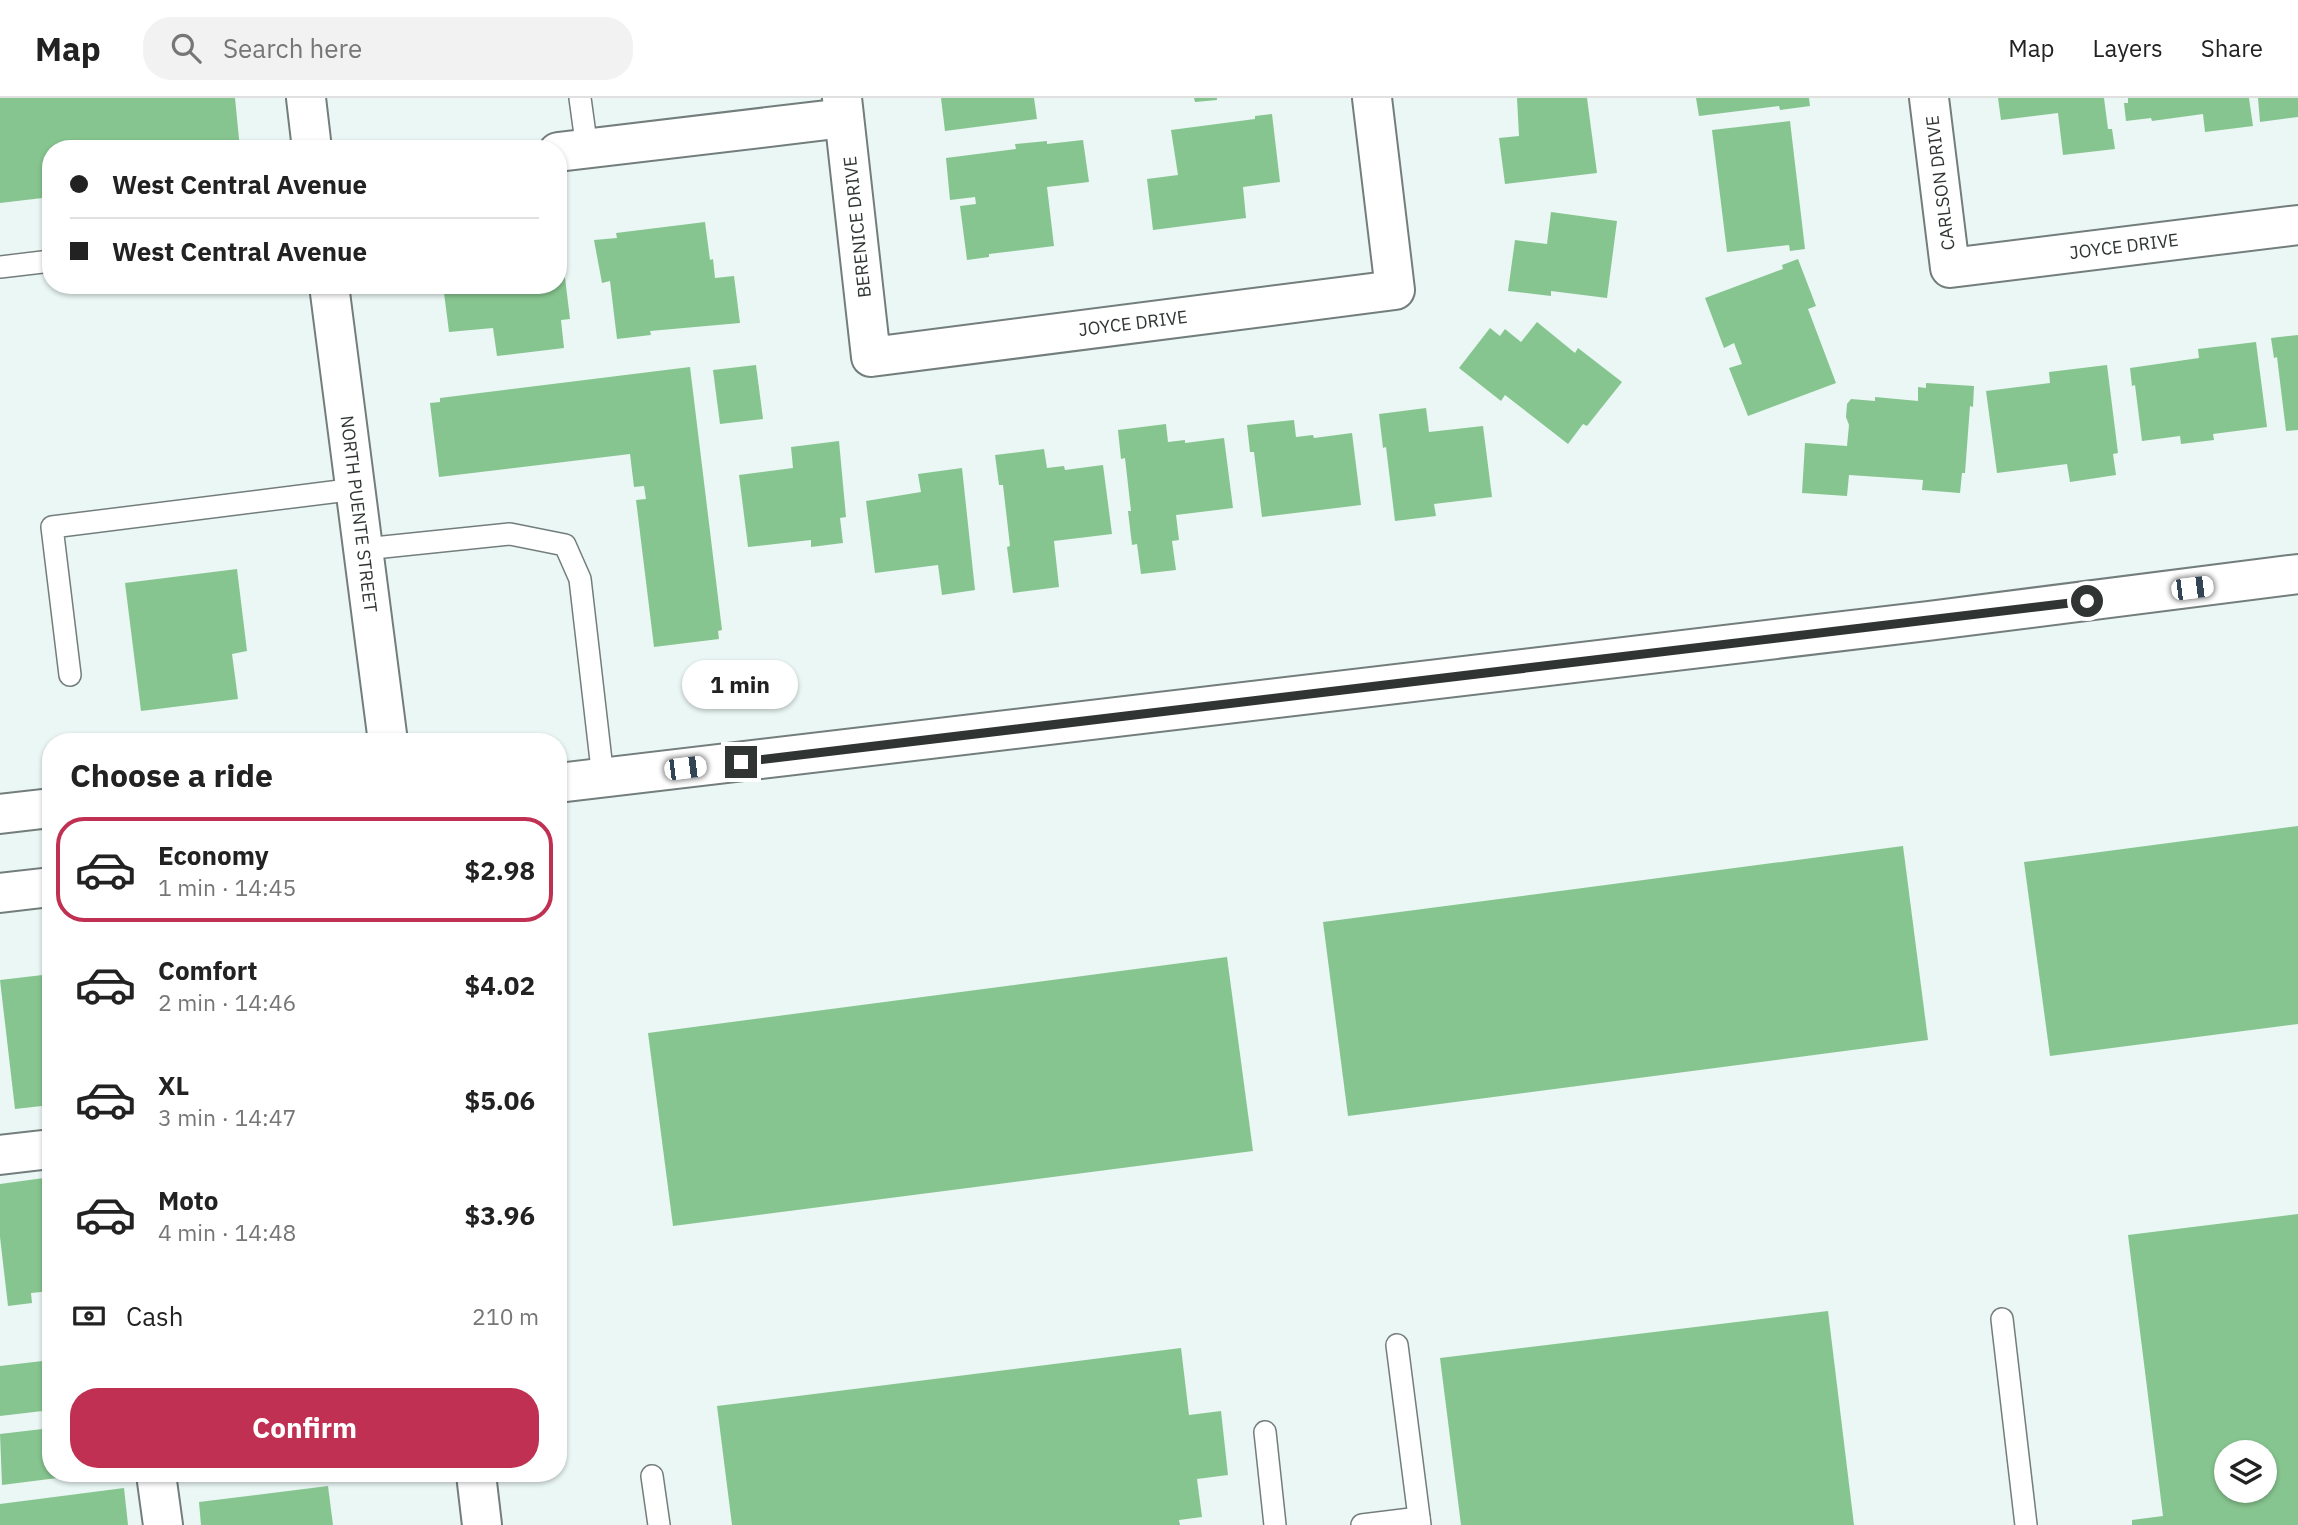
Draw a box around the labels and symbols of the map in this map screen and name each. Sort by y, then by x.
street label: CARLSON DRIVE [1920,114,1960,252]
street label: BERENICE DRIVE [838,155,876,299]
street label: JOYCE DRIVE [2068,228,2180,264]
street label: JOYCE DRIVE [1077,305,1189,341]
street label: NORTH PUENTE STREET [335,414,383,614]
car [2170,575,2215,601]
route start [2071,585,2103,617]
callout: 1 min [683,660,799,710]
route end [725,746,757,778]
car [663,755,708,781]

